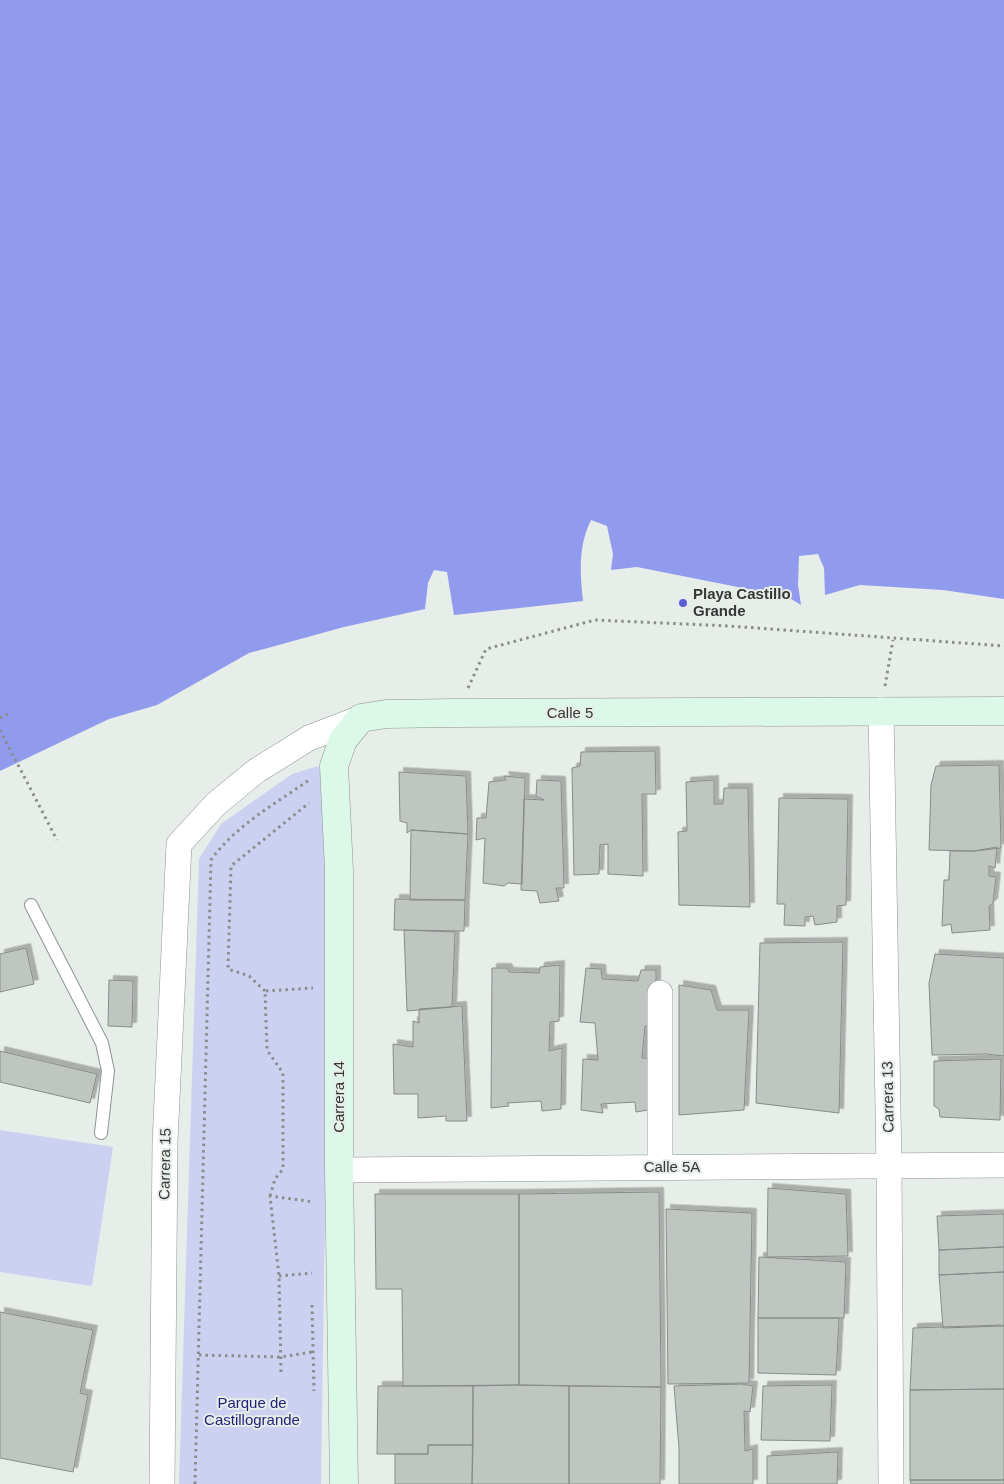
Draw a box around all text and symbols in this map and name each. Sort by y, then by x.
place label: Playa Castillo Grande [693,585,791,619]
marker: Playa Castillo Grande [677,597,689,609]
street label: Calle 5 [547,704,593,721]
street label: Carrera 14 [330,1061,347,1133]
street label: Carrera 13 [878,1061,897,1133]
street label: Carrera 15 [155,1128,174,1200]
street label: Calle 5A [644,1158,700,1175]
park label: Parque de Castillogrande [204,1394,300,1428]

